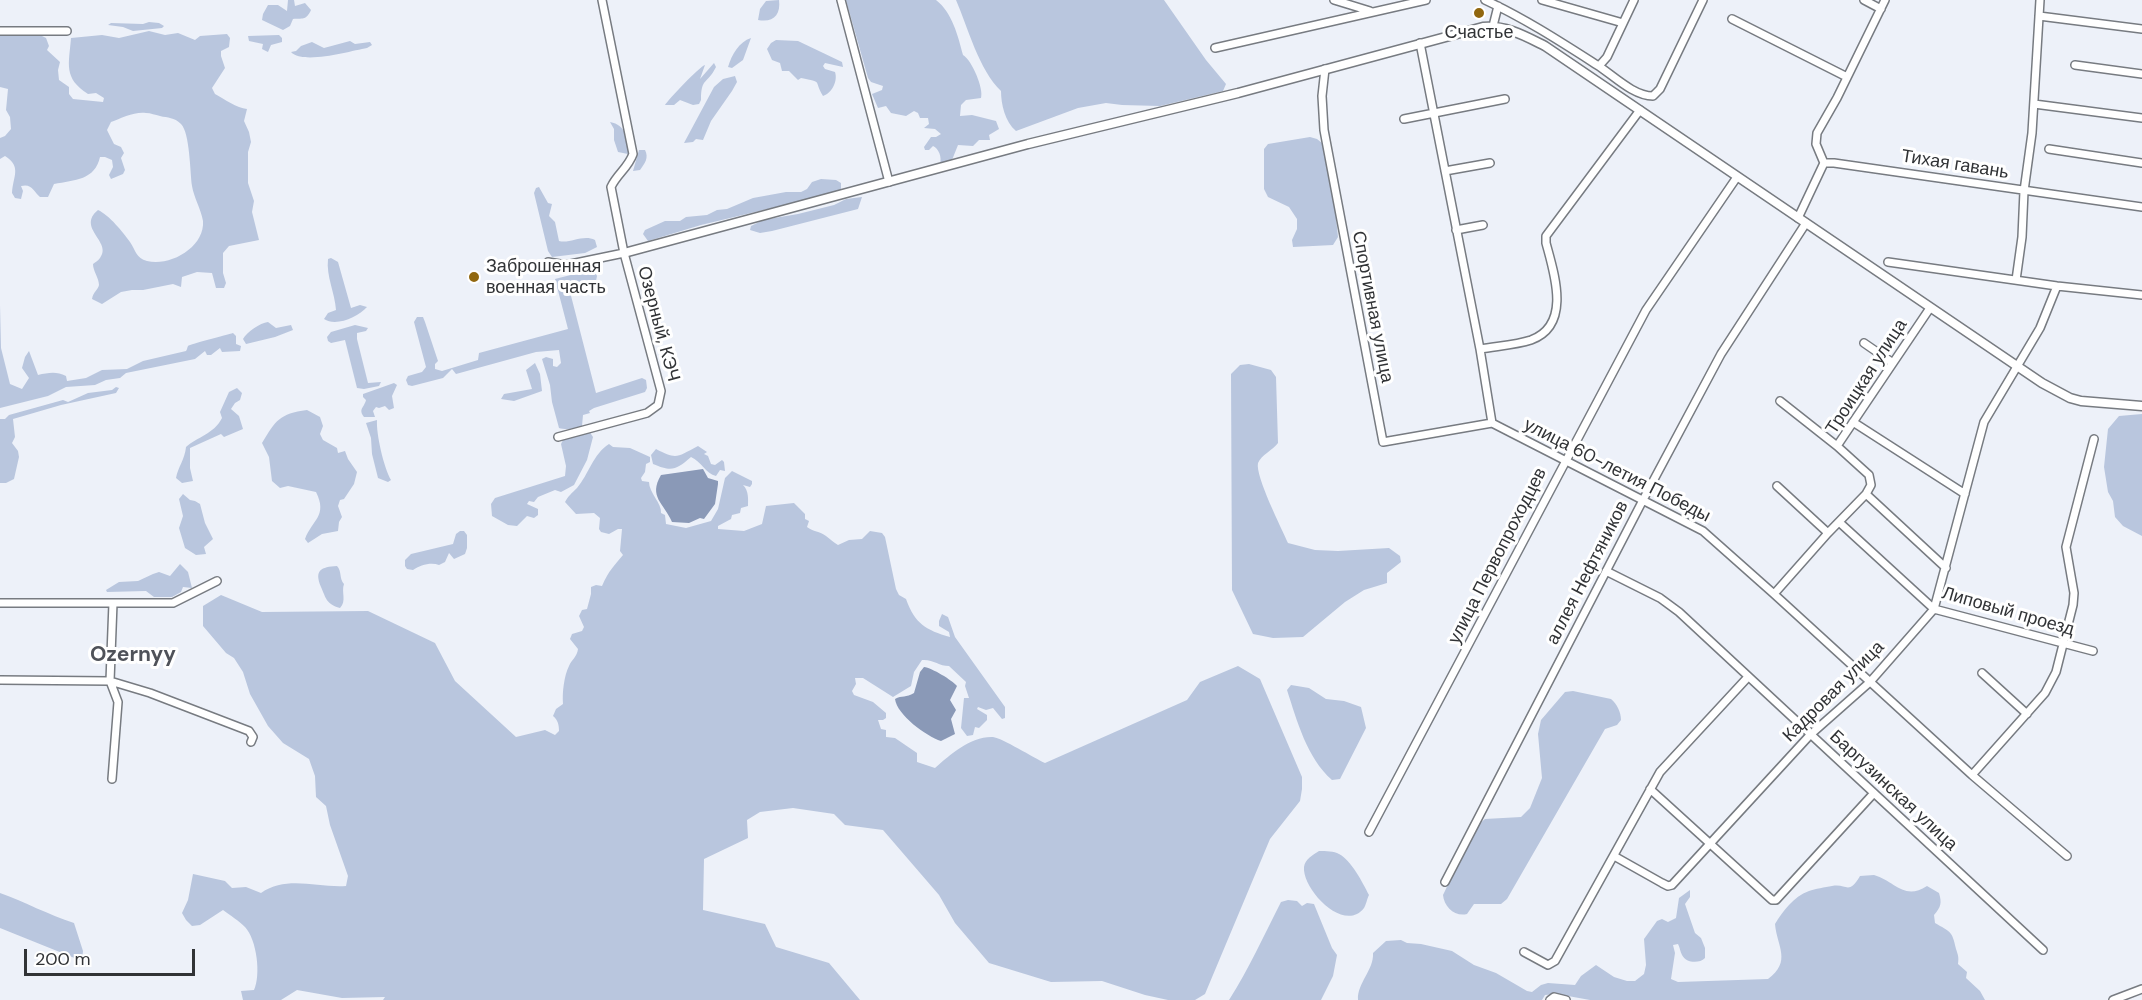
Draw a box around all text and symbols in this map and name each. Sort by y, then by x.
marker: Счастье [1472,6,1486,20]
place label: Счастье [1445,22,1513,44]
street label: Тихая гавань [1900,146,2010,184]
street label: Спортивная улица [1347,229,1397,385]
place label: Заброшенная военная часть [486,256,606,298]
street label: Озерный, КЭЧ [632,264,684,384]
marker: Заброшенная военная часть [467,270,481,284]
street label: Троицкая улица [1822,315,1912,439]
street label: улица 60-летия Победы [1520,415,1714,527]
street label: улица Первопроходцев [1444,464,1552,648]
street label: аллея Нефтяников [1542,497,1634,649]
street label: Липовый проезд [1939,583,2077,641]
street label: Кадровая улица [1779,637,1889,747]
district label: Ozernyy [90,642,176,668]
street label: Баргузинская улица [1825,726,1961,856]
scale bar [27,937,198,975]
text: 200 m [35,947,91,971]

